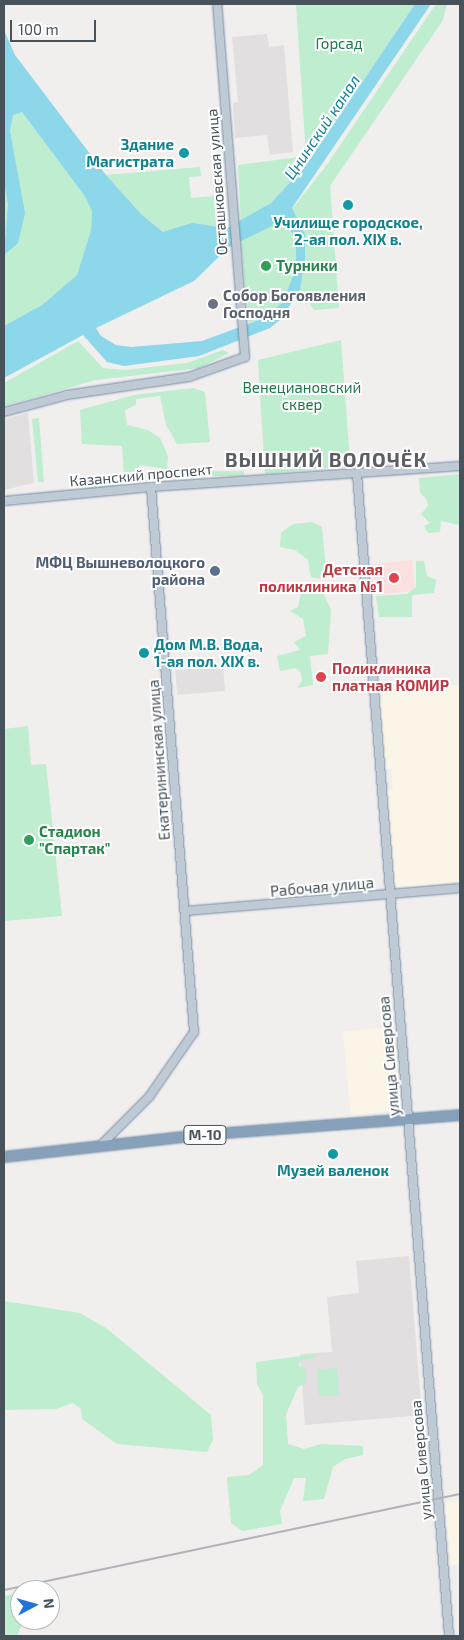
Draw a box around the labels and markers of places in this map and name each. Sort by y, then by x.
place label: Здание Магистрата [86,135,174,170]
marker: Здание Магистрата [178,147,190,159]
marker: Училище городское, 2-ая пол. XIX в. [342,199,354,211]
place label: Училище городское, 2-ая пол. XIX в. [273,213,423,248]
place label: Турники [276,257,338,275]
marker: Турники [260,260,272,272]
place label: Собор Богоявления Господня [223,286,366,321]
marker: Собор Богоявления Господня [207,298,219,310]
place label: МФЦ Вышневолоцкого района [35,553,205,588]
place label: Детская поликлиника №1 [259,560,383,595]
marker: МФЦ Вышневолоцкого района [209,565,221,577]
marker: Детская поликлиника №1 [387,571,401,585]
place label: Дом М.В. Вода, 1-ая пол. XIX в. [154,635,263,670]
marker: Дом М.В. Вода, 1-ая пол. XIX в. [138,647,150,659]
place label: Поликлиника платная КОМИР [332,659,449,694]
marker: Поликлиника платная КОМИР [314,670,328,684]
place label: Стадион "Спартак" [39,822,110,857]
marker: Стадион "Спартак" [23,834,35,846]
marker: Музей валенок [327,1148,339,1160]
place label: Музей валенок [277,1162,389,1180]

